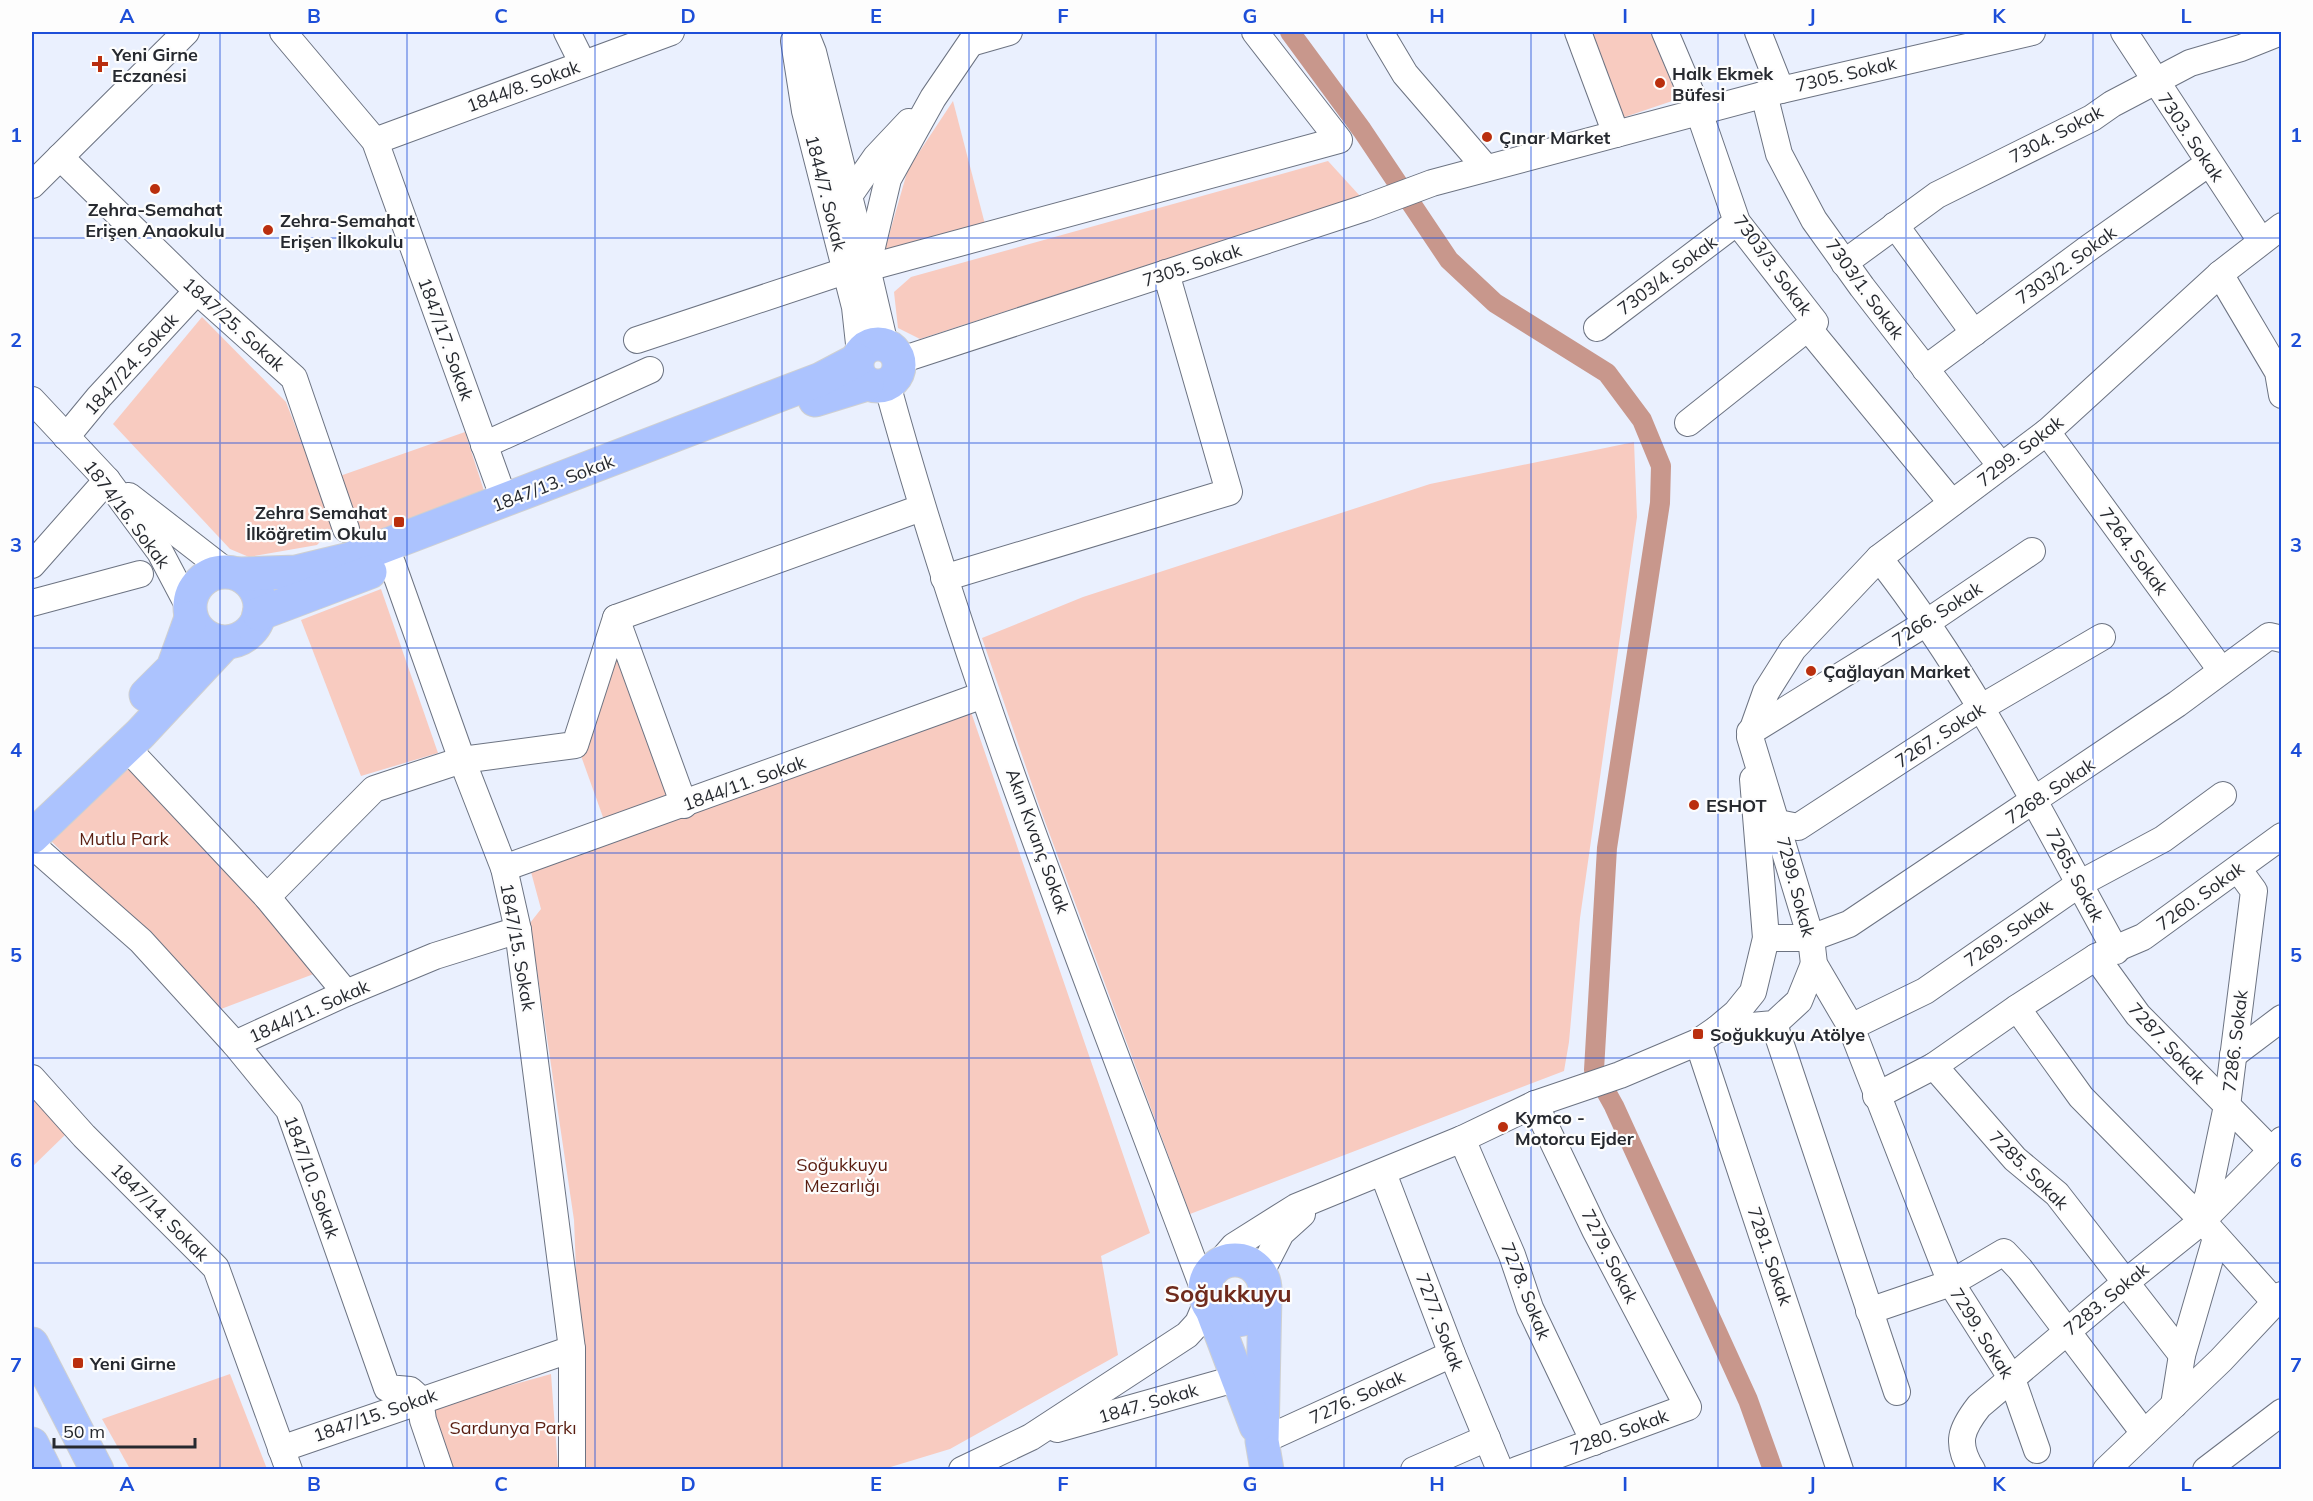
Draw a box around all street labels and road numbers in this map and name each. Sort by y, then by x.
street label: 7305. Sokak [1793,51,1899,97]
street label: 1844/8. Sokak [463,55,583,117]
street label: 7303. Sokak [2153,88,2230,187]
street label: 7304. Sokak [2005,99,2107,168]
street label: 1844/7. Sokak [800,133,852,254]
street label: 7303/3. Sokak [1729,210,1818,320]
street label: 7303/2. Sokak [2011,220,2121,309]
street label: 7303/4. Sokak [1613,230,1722,320]
street label: 7303/1. Sokak [1821,234,1910,344]
street label: 7305. Sokak [1140,238,1245,292]
street label: 1847/25. Sokak [178,272,290,376]
street label: 1847/17. Sokak [413,274,479,404]
street label: 1847/24. Sokak [79,308,183,420]
street label: 7299. Sokak [1972,410,2068,492]
street label: 1847/13. Sokak [488,449,618,517]
street label: 1874/16. Sokak [79,455,176,573]
street label: 7264. Sokak [2094,503,2174,600]
street label: 7266. Sokak [1888,576,1987,652]
street label: 7267. Sokak [1891,697,1990,773]
street label: 1844/11. Sokak [679,750,809,816]
street label: 7268. Sokak [2001,752,2100,829]
street label: Akın Kıvanç Sokak [1001,765,1075,917]
street label: 7265. Sokak [2041,824,2110,926]
street label: 7299. Sokak [1772,834,1821,940]
street label: 7260. Sokak [2152,856,2249,936]
street label: 1847/15. Sokak [495,881,541,1013]
street label: 7269. Sokak [1959,894,2057,972]
street label: 1844/11. Sokak [245,974,373,1048]
street label: 7286. Sokak [2217,988,2253,1093]
street label: 7287. Sokak [2124,998,2211,1089]
street label: 1847/10. Sokak [279,1112,345,1242]
street label: 7285. Sokak [1985,1126,2074,1215]
street label: 1847/14. Sokak [106,1158,214,1266]
street label: 7281. Sokak [1742,1204,1798,1309]
street label: 7279. Sokak [1576,1205,1644,1308]
street label: 7278. Sokak [1496,1239,1556,1344]
street label: 7283. Sokak [2059,1257,2154,1340]
street label: 7277. Sokak [1411,1270,1469,1375]
street label: 7299. Sokak [1945,1283,2019,1383]
street label: 7276. Sokak [1306,1365,1409,1429]
street label: 1847. Sokak [1095,1378,1201,1428]
street label: 1847/15. Sokak [310,1383,441,1447]
street label: 7280. Sokak [1567,1403,1672,1460]

